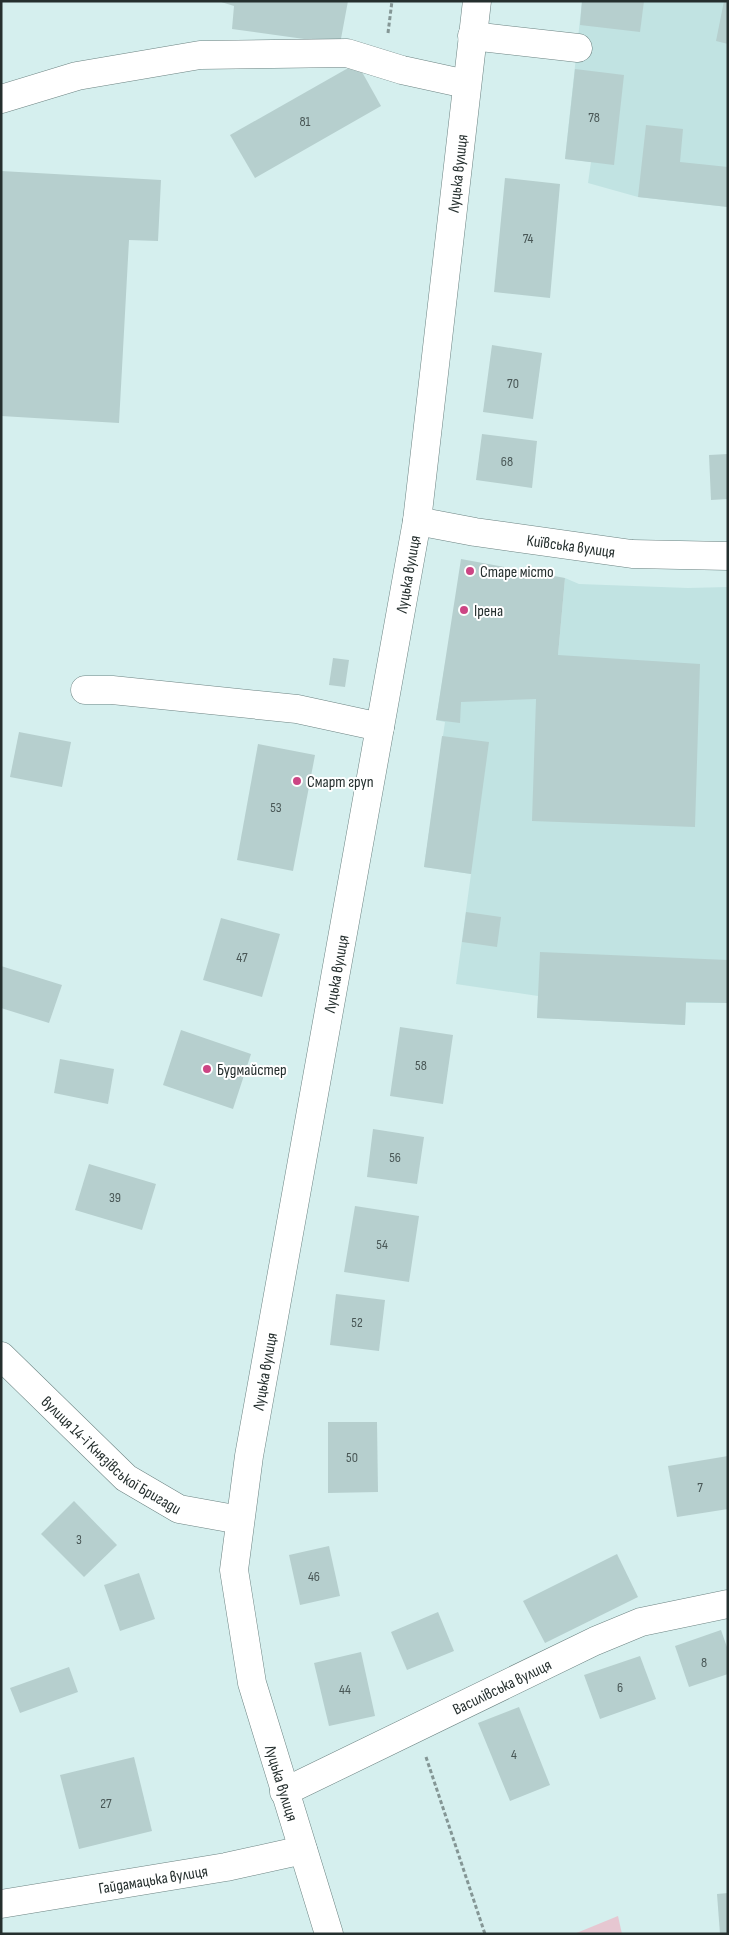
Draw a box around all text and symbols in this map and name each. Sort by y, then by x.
house number: 78 [588,109,600,126]
house number: 81 [299,113,311,130]
street label: Луцька вулиця [445,133,473,215]
house number: 74 [523,230,534,247]
house number: 70 [507,375,519,392]
house number: 68 [501,453,513,470]
street label: Київська вулиця [525,531,616,563]
street label: Луцька вулиця [392,534,425,616]
place label: Старе місто [480,563,554,582]
marker: Старе місто [464,565,476,577]
place label: Ірена [474,602,503,621]
marker: Ірена [458,604,470,616]
place label: Смарт груп [307,773,374,792]
marker: Смарт груп [291,775,303,787]
house number: 53 [270,799,282,816]
street label: Луцька вулиця [321,934,353,1015]
house number: 47 [236,949,248,966]
house number: 58 [415,1057,427,1074]
place label: Будмайстер [217,1061,287,1080]
marker: Будмайстер [201,1063,213,1075]
house number: 56 [389,1149,401,1166]
house number: 39 [109,1189,121,1206]
house number: 54 [376,1236,388,1253]
house number: 52 [351,1314,363,1331]
street label: Луцька вулиця [249,1331,282,1413]
street label: вулиця 14-ї Князівської Бригади [37,1393,184,1519]
house number: 50 [346,1449,358,1466]
house number: 7 [697,1479,703,1496]
house number: 3 [76,1531,82,1548]
house number: 46 [308,1568,320,1585]
house number: 8 [701,1654,707,1671]
street label: Василівська вулиця [450,1656,555,1720]
house number: 6 [617,1679,623,1696]
house number: 44 [339,1681,351,1698]
street label: Луцька вулиця [260,1742,301,1824]
house number: 4 [511,1746,517,1763]
house number: 27 [100,1795,112,1812]
street label: Гайдамацька вулиця [97,1862,209,1899]

